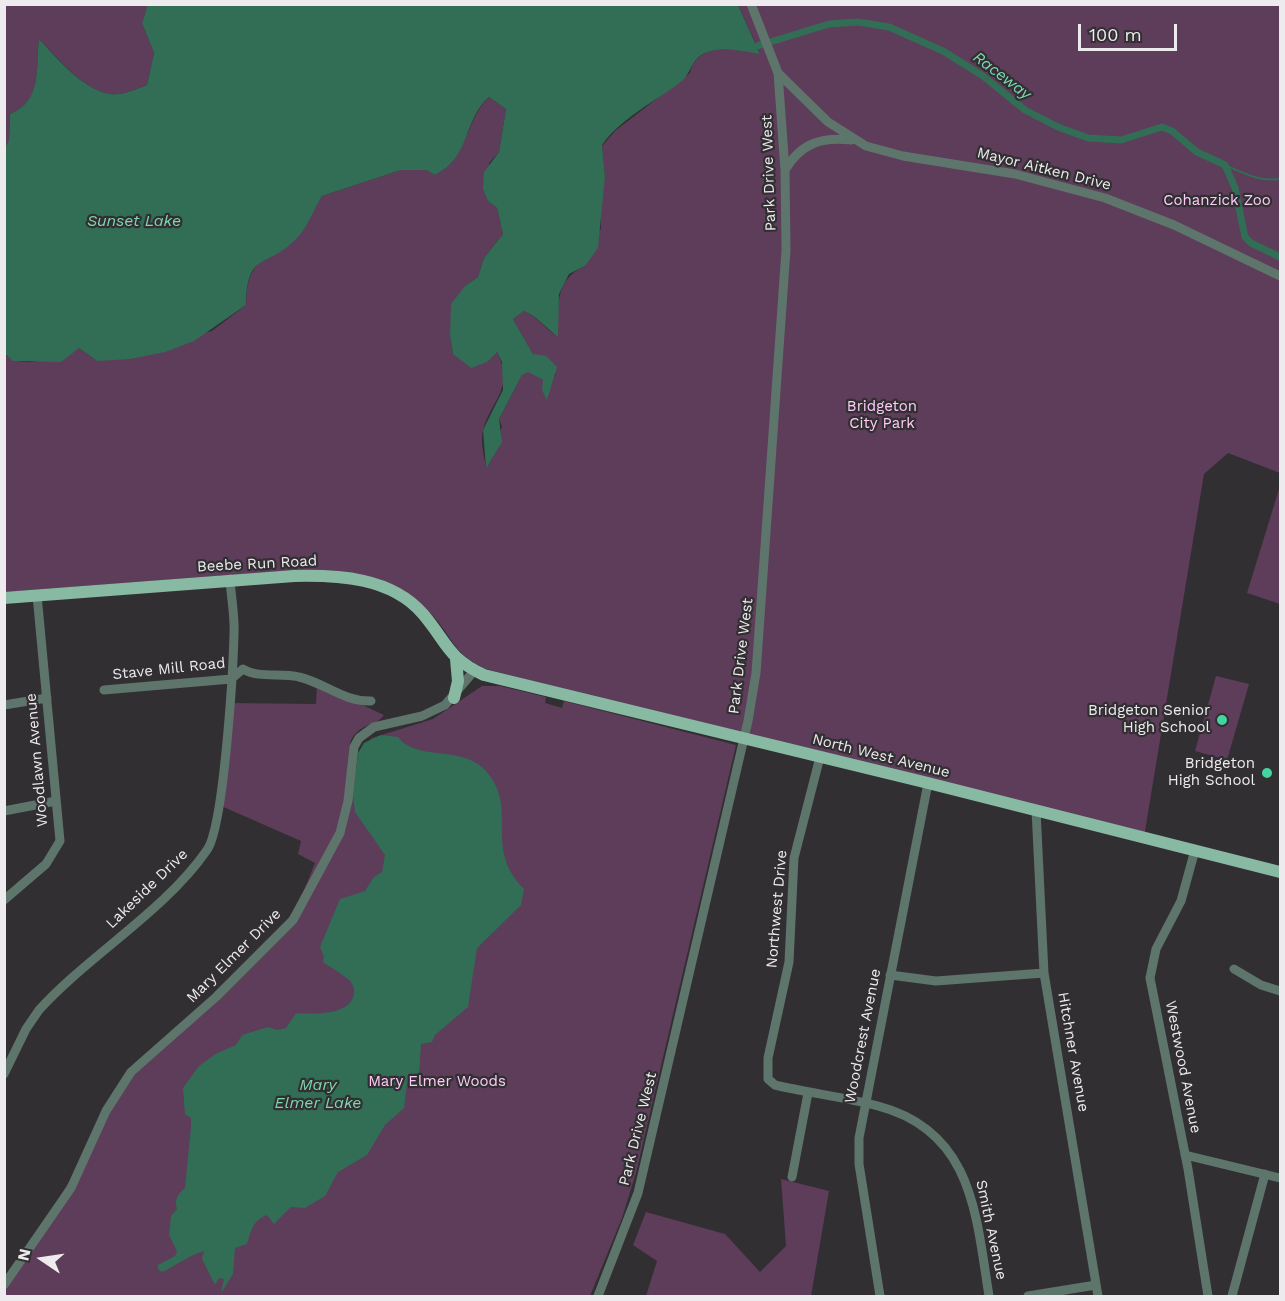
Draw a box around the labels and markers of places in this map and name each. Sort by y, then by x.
place label: Bridgeton Senior High School [1088,702,1210,737]
marker: Bridgeton Senior High School [1215,713,1229,727]
place label: Bridgeton High School [1168,755,1255,790]
marker: Bridgeton High School [1260,766,1274,780]

